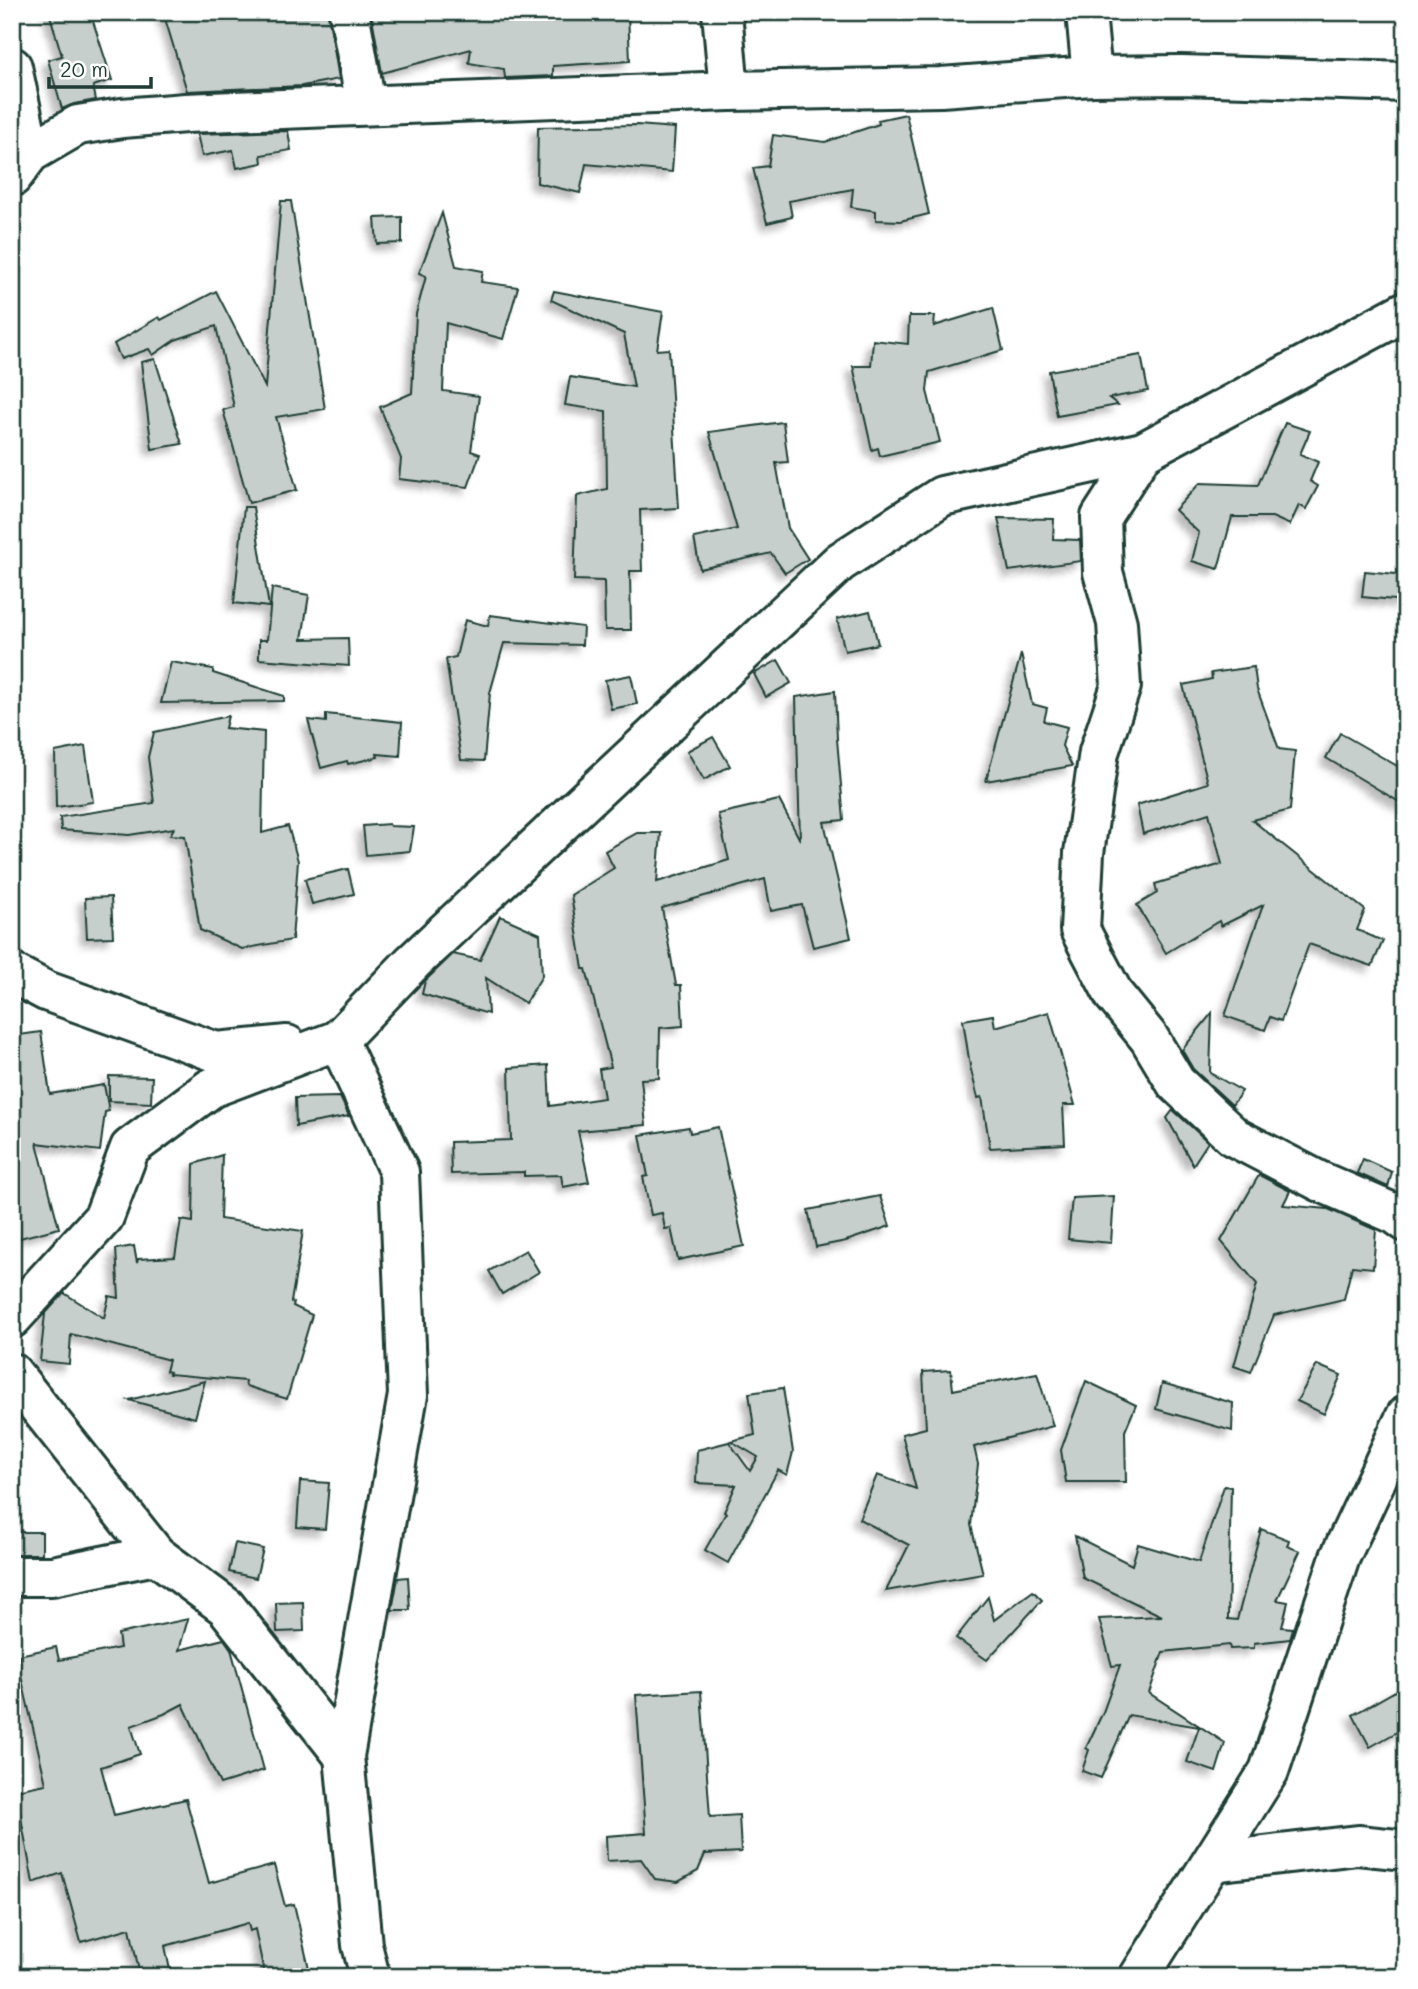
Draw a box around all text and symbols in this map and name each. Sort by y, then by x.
scale bar [49,46,150,90]
text: 20 m [60,55,108,82]

